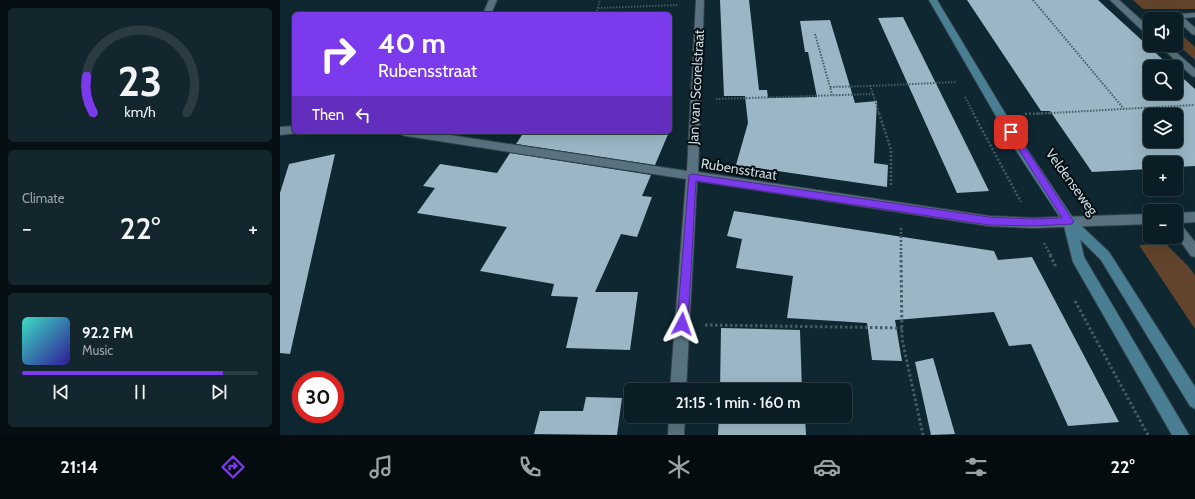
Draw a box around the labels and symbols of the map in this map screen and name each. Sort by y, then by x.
street label: Jan van Scorelstraat [684,29,708,146]
pin [994,115,1028,149]
street label: Veldenseweg [1042,145,1103,220]
street label: Rubensstraat [700,154,779,184]
position arrow [661,303,703,345]
speed limit sign: 30 [292,371,344,423]

